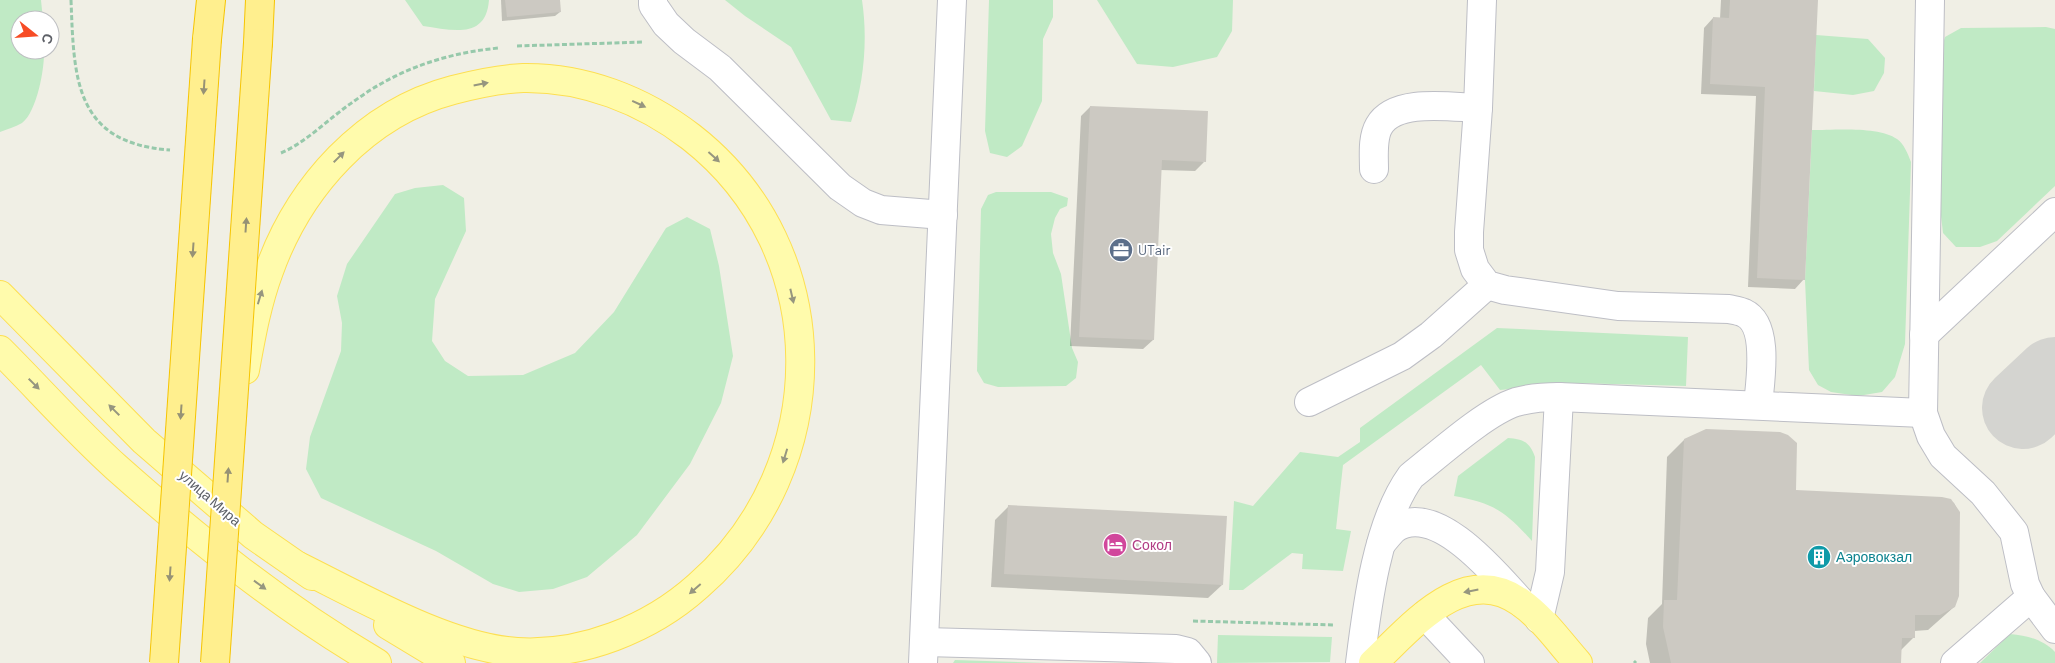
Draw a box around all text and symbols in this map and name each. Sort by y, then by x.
north arrow [10,10,60,60]
text: С [38,32,58,46]
one-way arrow [473,79,489,87]
one-way arrow [200,80,208,96]
one-way arrow [632,101,646,109]
one-way arrow [708,151,720,163]
one-way arrow [333,152,345,164]
one-way arrow [242,217,250,233]
office icon: UTair [1108,237,1134,263]
place label: UTair [1138,241,1171,258]
one-way arrow [188,242,196,258]
one-way arrow [788,289,796,304]
one-way arrow [257,290,265,305]
one-way arrow [28,378,40,390]
one-way arrow [177,404,185,420]
one-way arrow [108,405,120,417]
one-way arrow [780,449,788,464]
street label: улица Мира [176,466,245,529]
one-way arrow [225,466,233,482]
hotel icon: Сокол [1102,532,1128,558]
place label: Сокол [1132,536,1172,553]
building icon: Аэровокзал [1806,544,1832,570]
place label: Аэровокзал [1836,548,1912,565]
one-way arrow [165,566,173,582]
one-way arrow [253,580,267,590]
one-way arrow [689,583,701,594]
one-way arrow [1464,587,1479,595]

